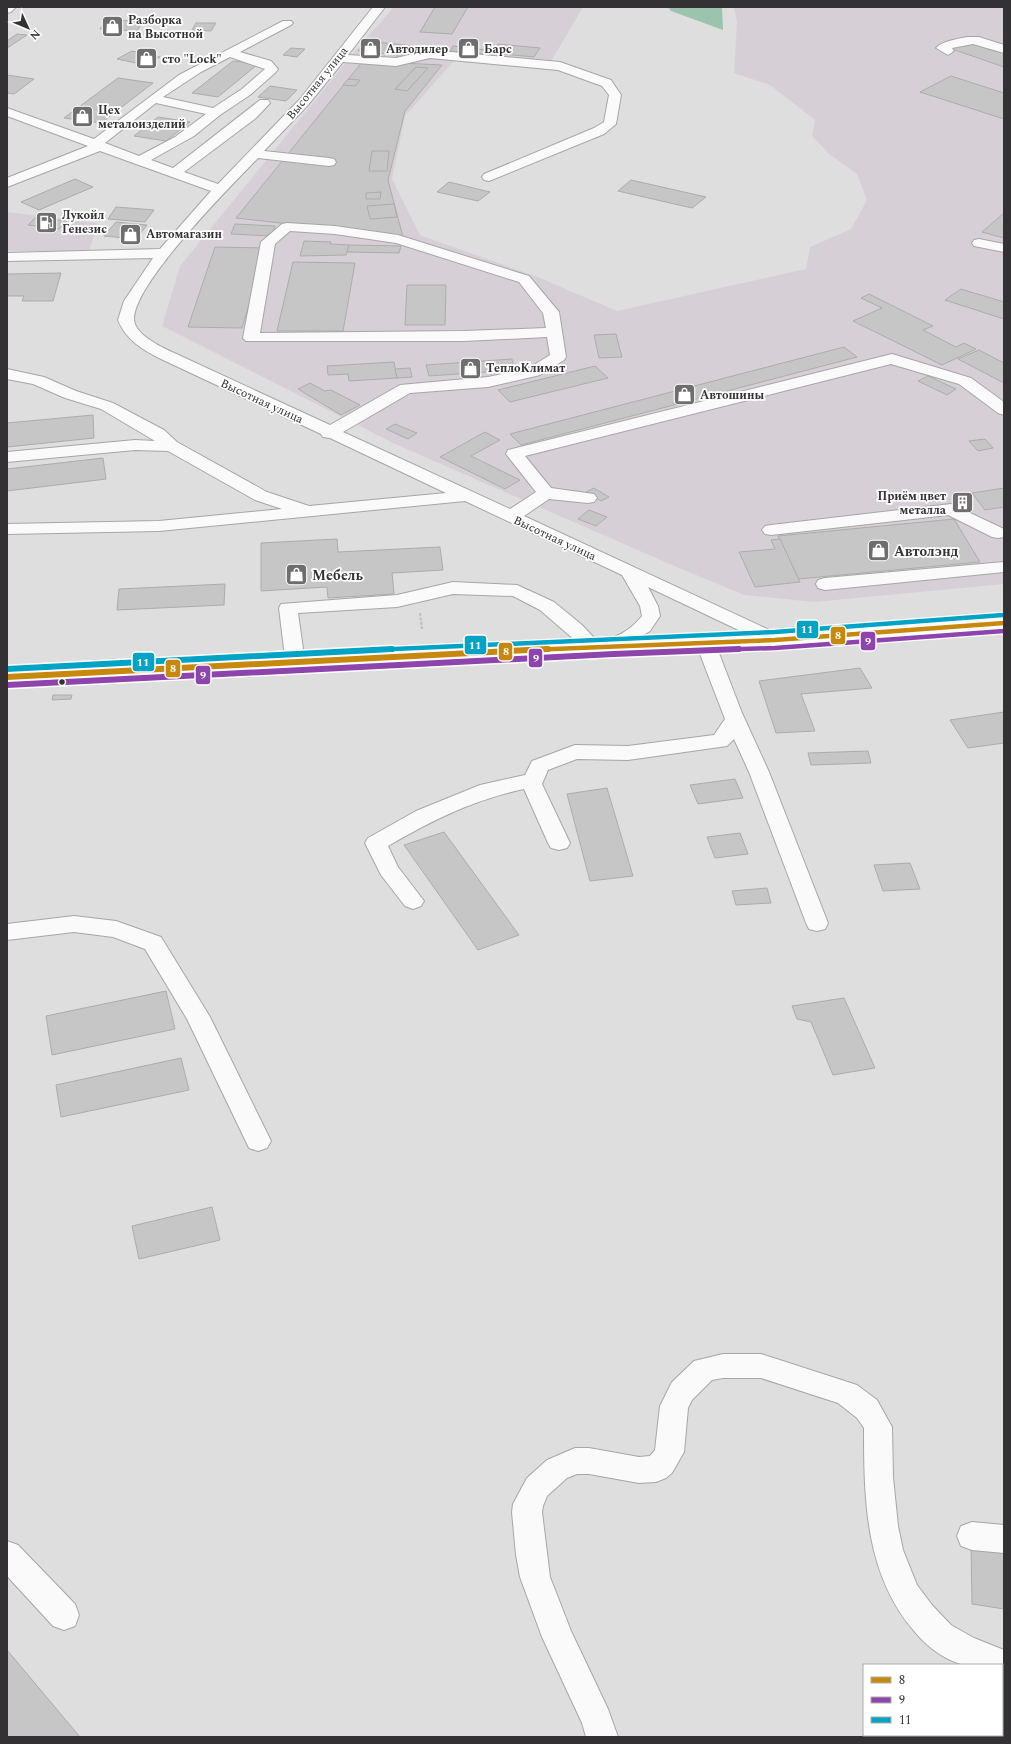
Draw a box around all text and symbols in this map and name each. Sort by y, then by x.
north arrow [8,8,48,48]
place label: Разборка на Высотной [128,11,203,44]
shop icon: Разборка на Высотной [99,14,125,40]
text: N [26,25,44,44]
shop icon: Автодилер [357,36,383,62]
shop icon: Барс [456,36,482,62]
place label: Автодилер [386,40,448,59]
place label: Барс [484,40,512,59]
street label: Высотная улица [282,42,353,124]
shop icon: сто "Lock" [134,46,160,72]
place label: сто "Lock" [162,50,222,69]
place label: Цех металоизделий [98,101,186,134]
shop icon: Цех металоизделий [69,104,95,130]
place label: Лукойл Генезис [62,206,107,239]
fuel station icon: Лукойл Генезис [33,209,59,235]
shop icon: Автомагазин [118,221,144,247]
place label: Автомагазин [146,225,222,244]
shop icon: ТеплоКлимат [458,355,484,381]
place label: ТеплоКлимат [486,359,565,378]
street label: Высотная улица [217,374,307,429]
shop icon: Автошины [671,382,697,408]
place label: Автошины [700,386,764,405]
place label: Приём цвет металла [878,487,947,520]
building icon: Приём цвет металла [949,490,975,516]
street label: Высотная улица [510,511,600,566]
shop icon: Автолэнд [866,538,892,564]
place label: Автолэнд [894,541,959,562]
shop icon: Мебель [283,562,309,588]
place label: Мебель [312,565,363,586]
line badge: 11 [796,620,819,639]
text: 11 [801,621,813,638]
line badge: 8 [830,626,846,645]
text: 8 [835,627,841,644]
line badge: 9 [860,631,876,651]
text: 9 [865,633,871,650]
line badge: 11 [464,635,487,655]
text: 11 [469,637,481,654]
line badge: 8 [498,642,513,661]
text: 8 [503,643,509,660]
line badge: 9 [528,648,543,668]
text: 9 [533,650,539,667]
line badge: 11 [132,652,155,672]
text: 11 [137,654,149,671]
line badge: 8 [165,659,181,678]
text: 8 [170,660,176,677]
line badge: 9 [195,665,211,685]
text: 9 [200,667,206,684]
unlabelled marker [57,677,67,687]
legend [863,1664,1003,1736]
text: 8 [899,1671,905,1690]
text: 9 [899,1691,905,1710]
text: 11 [899,1711,911,1730]

